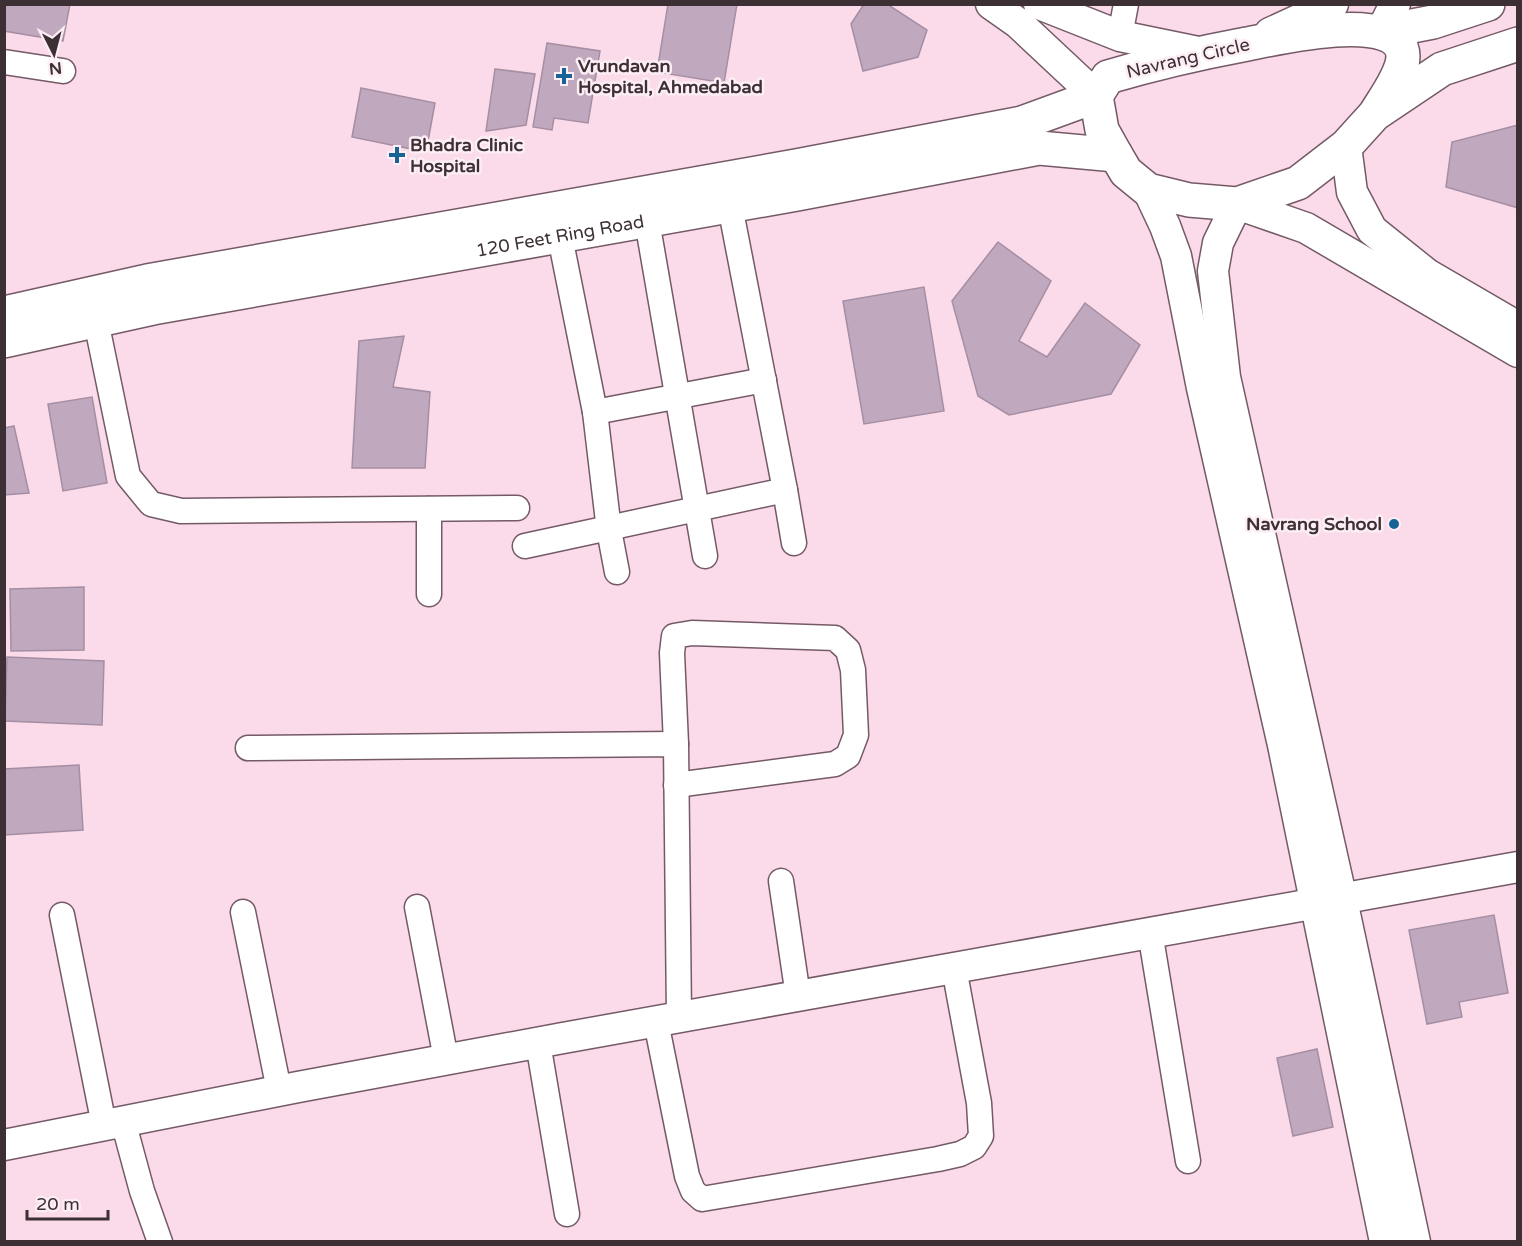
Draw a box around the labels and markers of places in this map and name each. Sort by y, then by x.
place label: Vrundavan Hospital, Ahmedabad [578,55,763,98]
marker: Vrundavan Hospital, Ahmedabad [555,67,573,85]
place label: Bhadra Clinic Hospital [410,134,523,177]
marker: Bhadra Clinic Hospital [388,146,406,164]
place label: Navrang School [1246,513,1382,535]
marker: Navrang School [1387,517,1401,531]

